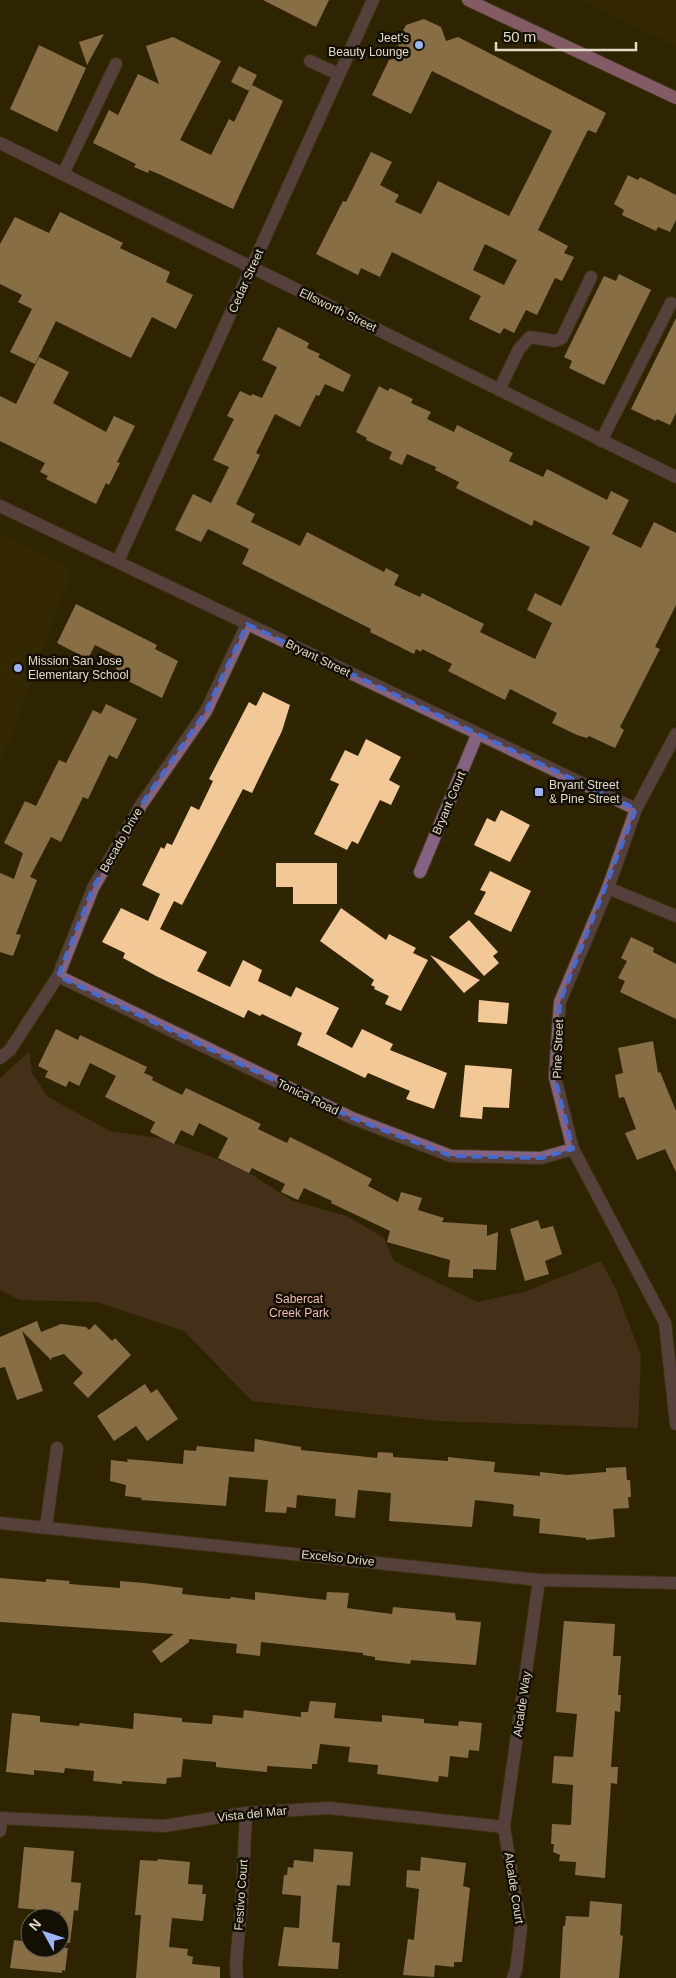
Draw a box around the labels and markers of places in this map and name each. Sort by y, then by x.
place label: Jeet's Beauty Lounge [328,31,409,59]
marker: Jeet's Beauty Lounge [413,39,425,51]
place label: Mission San Jose Elementary School [28,654,129,682]
marker: Mission San Jose Elementary School [12,662,24,674]
place label: Bryant Street & Pine Street [549,778,620,806]
marker: Bryant Street & Pine Street [533,786,545,798]

